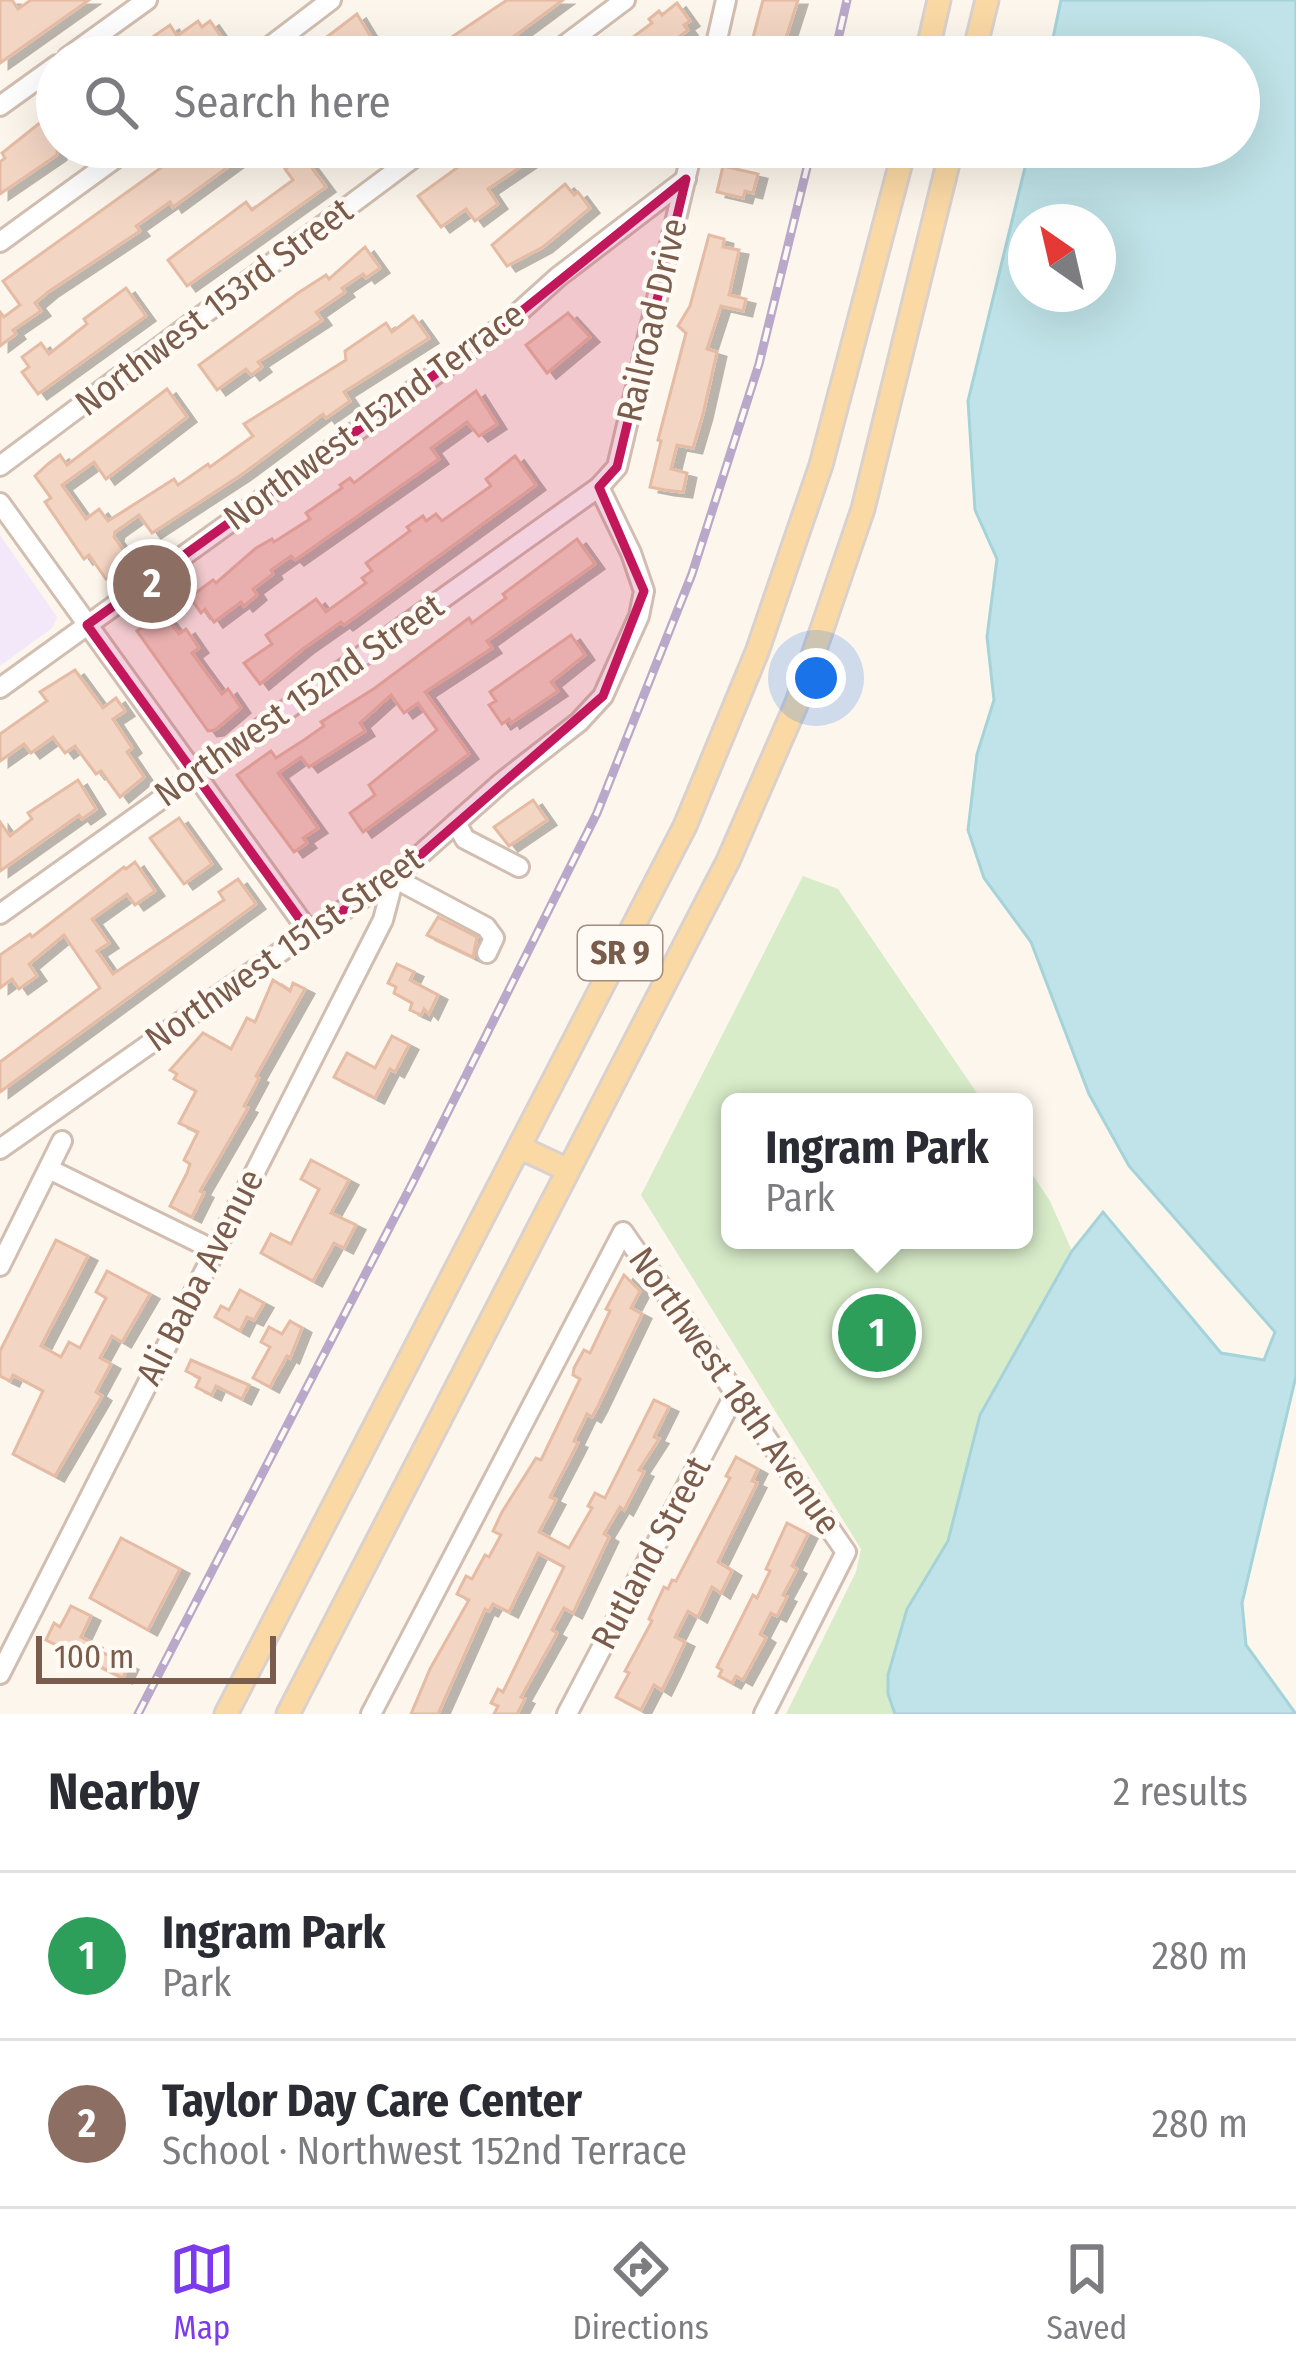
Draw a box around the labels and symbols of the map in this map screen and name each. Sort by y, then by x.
street label: Northwest 153rd Street [67,188,361,426]
north arrow [1008,204,1116,312]
street label: Railroad Drive [607,214,697,426]
street label: Northwest 152nd Terrace [215,292,533,540]
pin: 2 [113,539,191,629]
street label: Northwest 152nd Street [146,584,452,816]
your location [786,648,846,708]
street label: Northwest 151st Street [137,837,431,1061]
road number: SR 9 [578,926,662,980]
street label: Ali Baba Avenue [127,1162,273,1392]
street label: Northwest 18th Avenue [619,1239,851,1543]
pin: 1 [838,1288,916,1378]
street label: Rutland Street [582,1449,720,1657]
scale bar [36,1630,276,1683]

